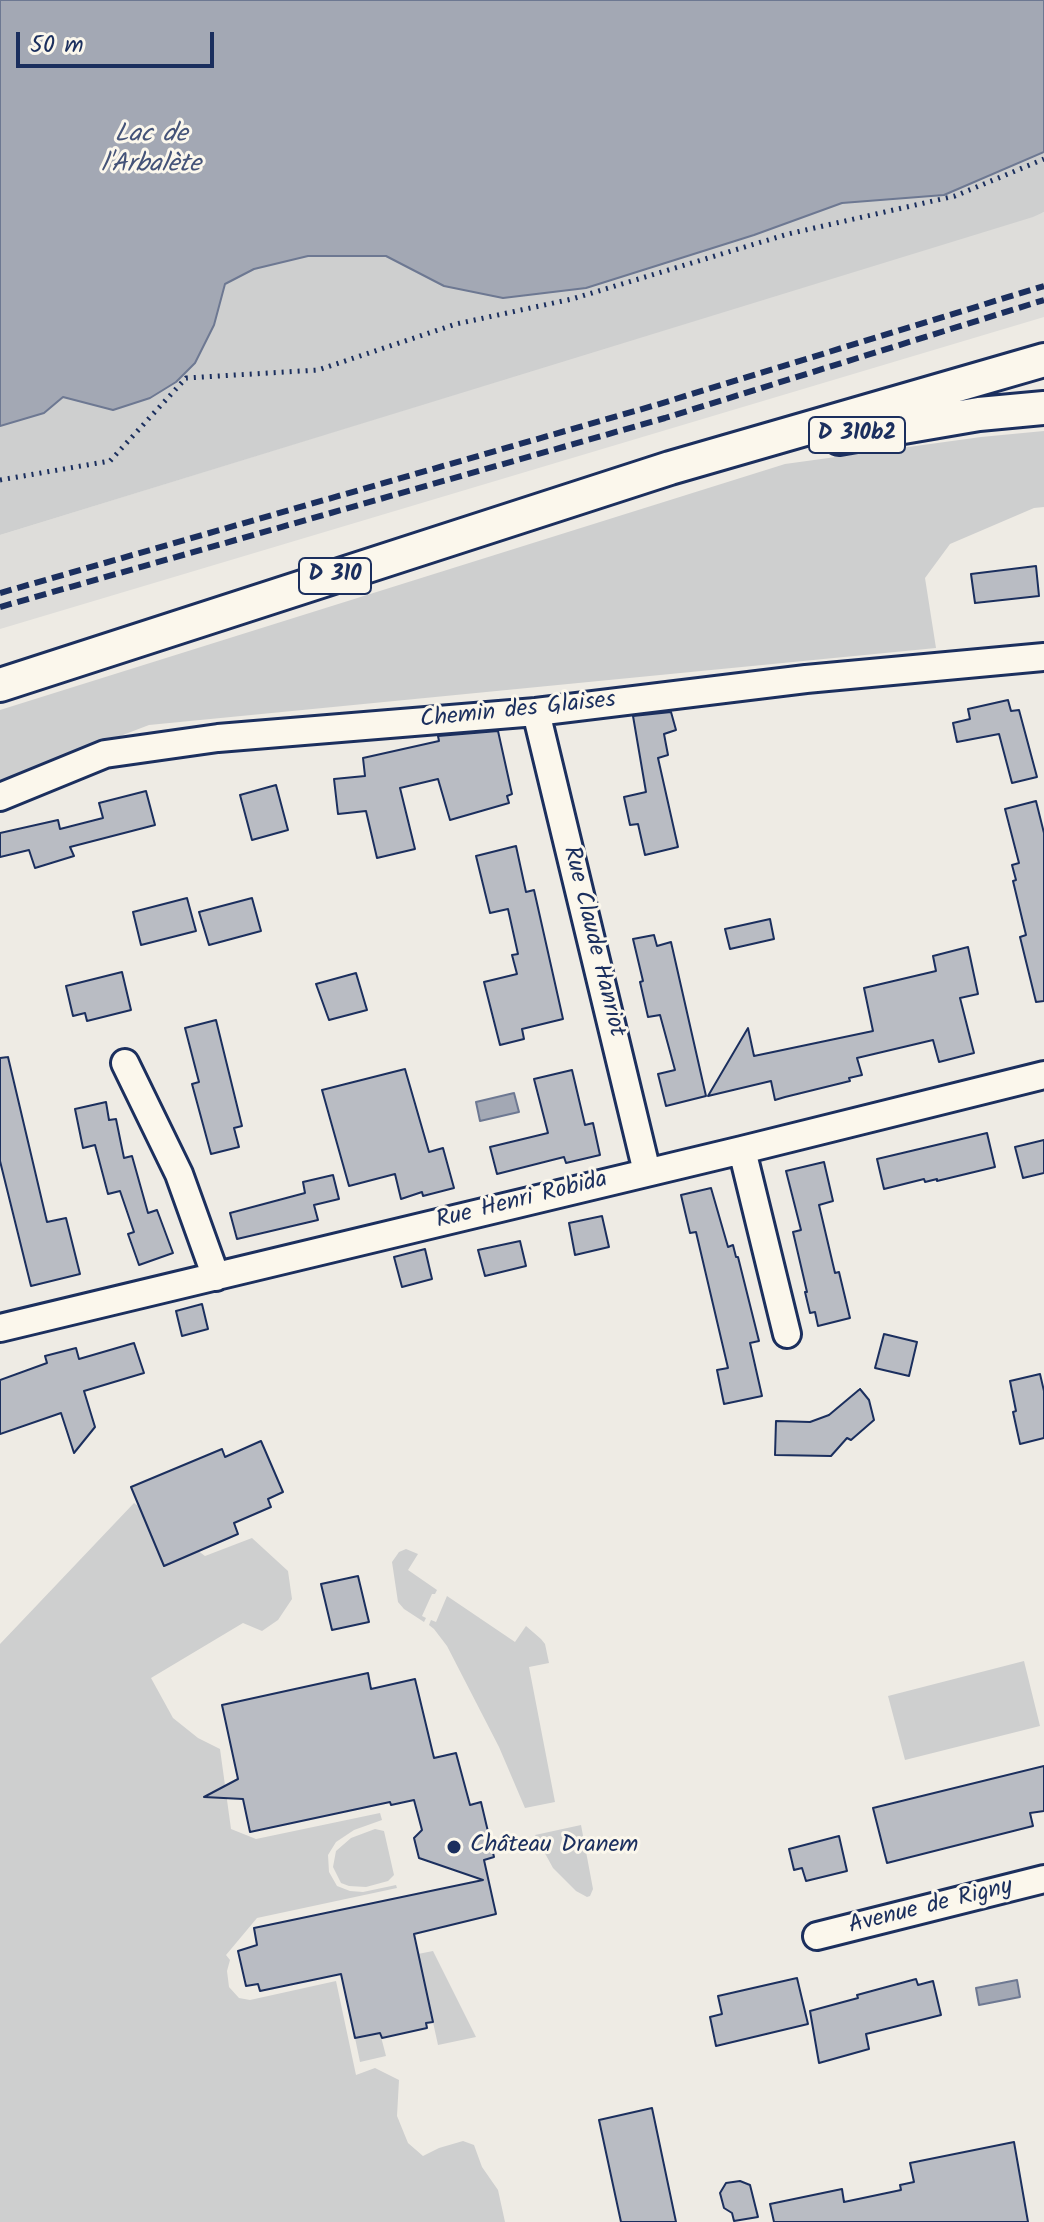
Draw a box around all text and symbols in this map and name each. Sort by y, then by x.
scale bar [20,16,218,66]
text: 50 m [30,26,84,65]
water label: Lac de l'Arbalète [101,121,201,182]
road number: D 310b2 [809,417,905,453]
road number: D 310 [299,558,371,594]
street label: Chemin des Glaises [419,687,617,737]
street label: Rue Claude Hanriot [554,844,630,1040]
street label: Rue Henri Robida [433,1167,611,1237]
place label: Château Dranem [470,1833,638,1861]
marker: Château Dranem [445,1838,463,1856]
street label: Avenue de Rigny [846,1874,1016,1942]

